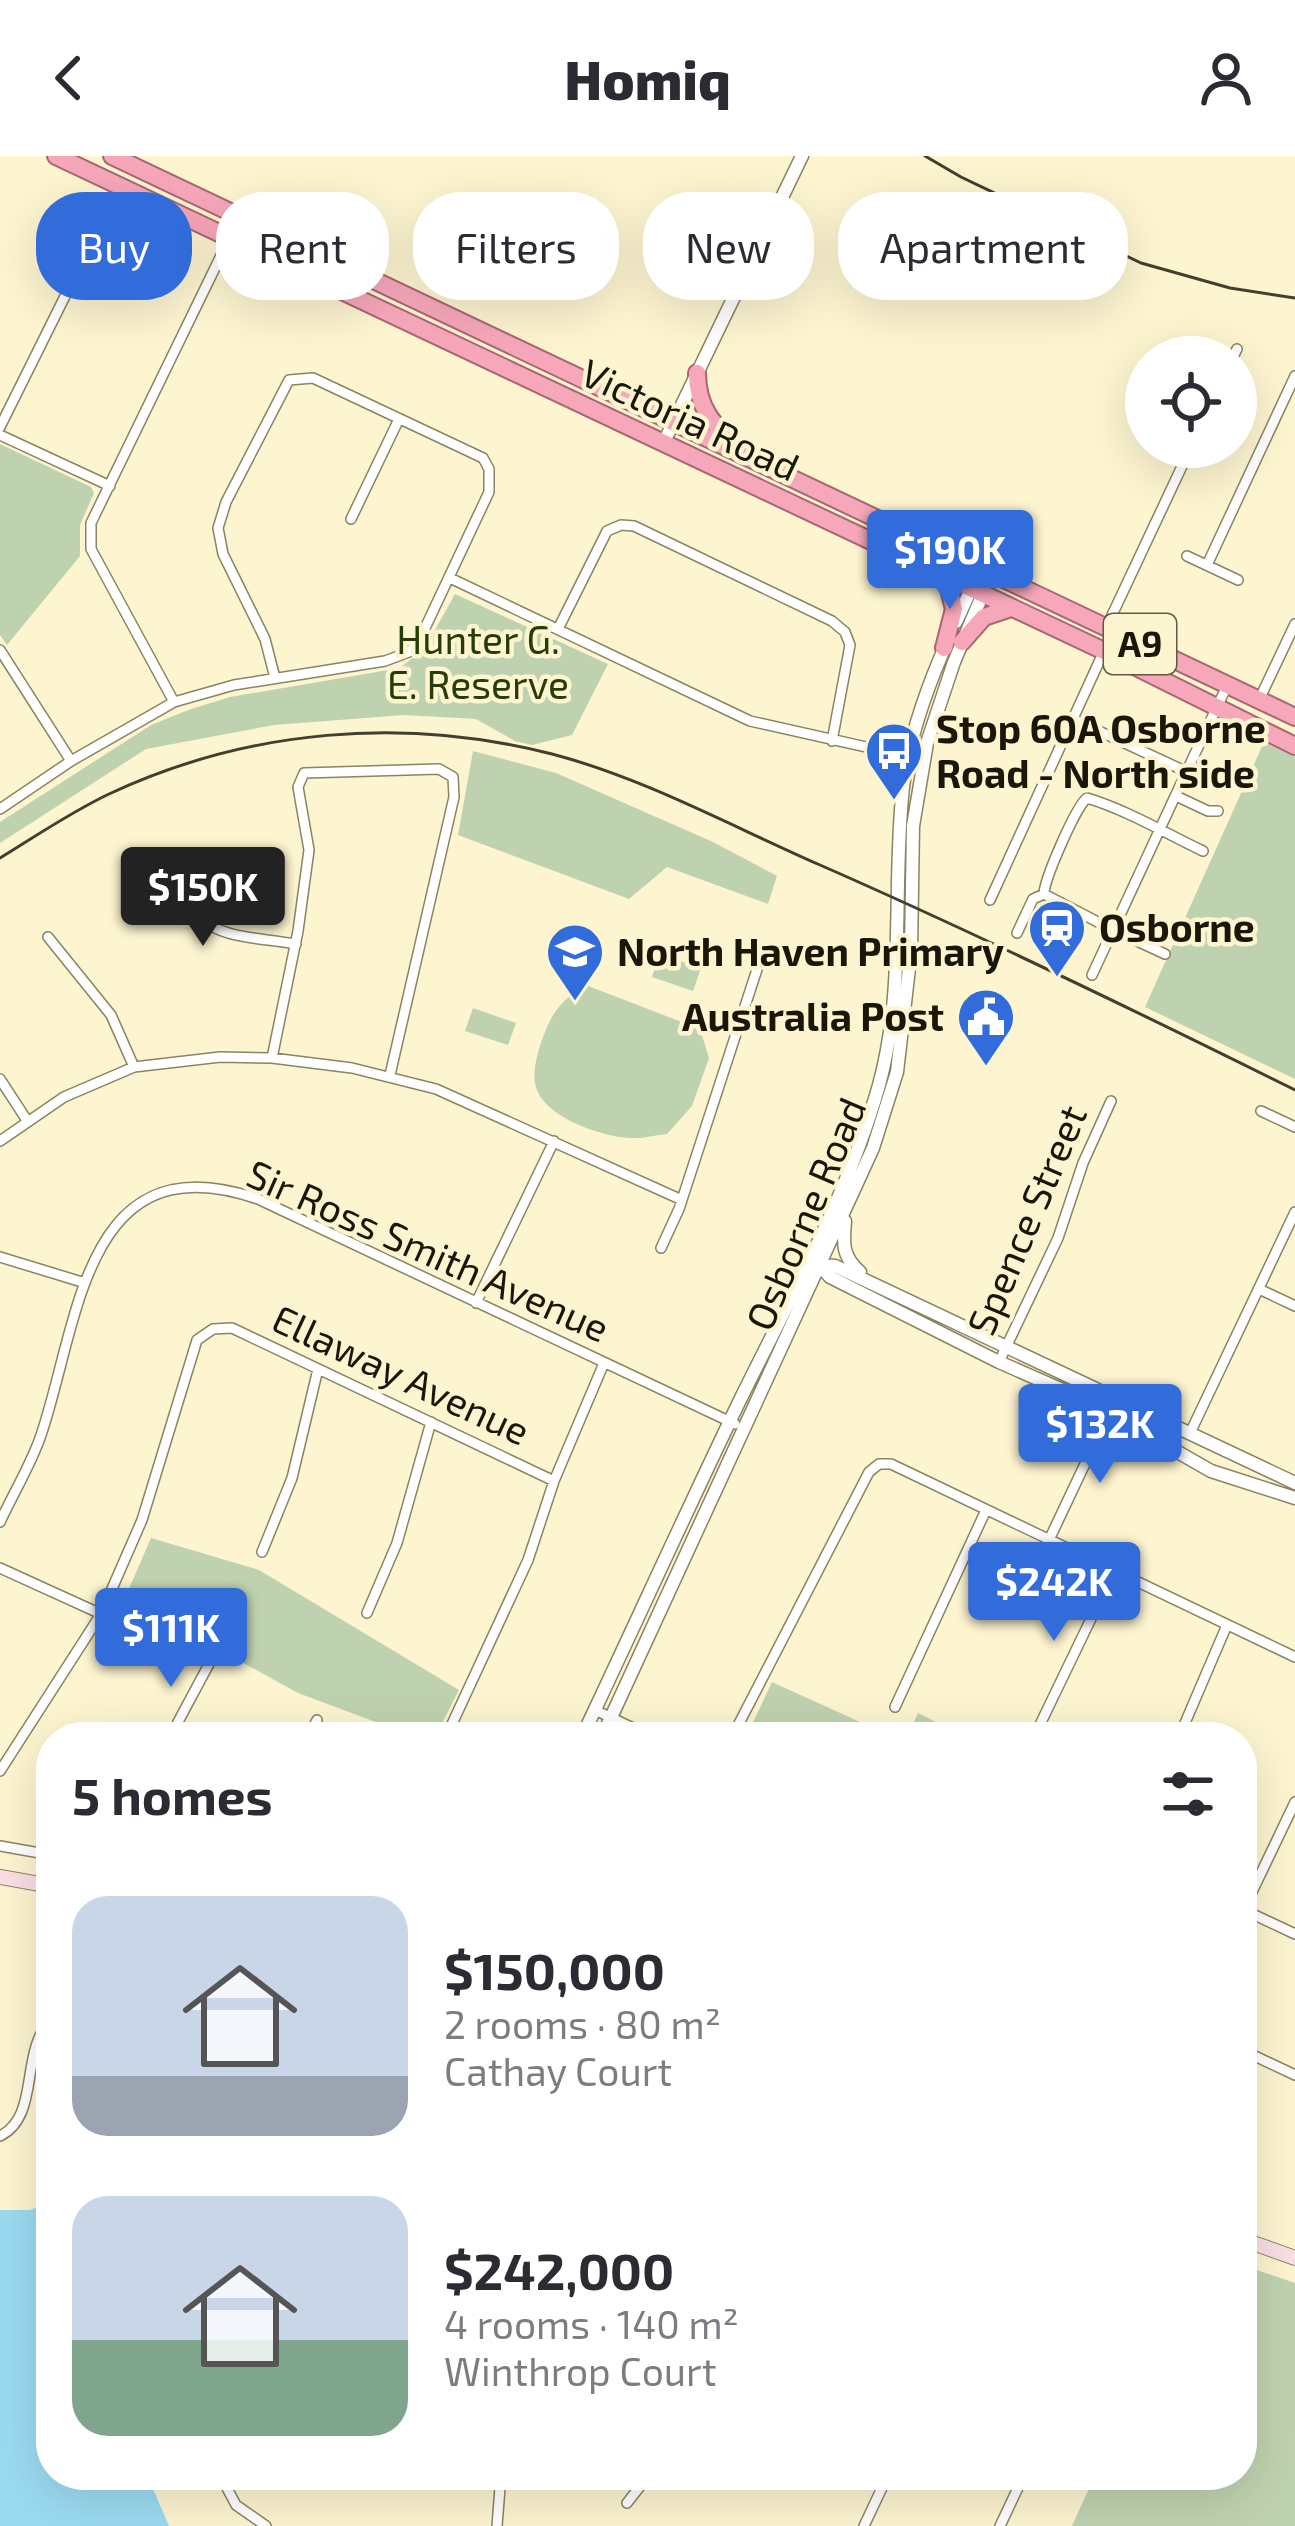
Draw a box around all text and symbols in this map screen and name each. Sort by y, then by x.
icon: back [36,45,102,111]
icon: person [1193,45,1259,111]
text: Homiq [564,46,731,111]
chip: Buy [36,192,192,300]
chip: Rent [216,192,389,300]
chip: Filters [413,192,619,300]
chip: New [643,192,814,300]
chip: Apartment [838,192,1128,300]
map controls [1125,336,1257,468]
button: locate [1125,336,1257,468]
street label: Victoria Road [574,348,807,490]
pin: $190K [866,510,1034,612]
text: $190K [894,525,1006,572]
road number: A9 [1104,614,1176,674]
park label: Hunter G. E. Reserve [387,615,569,707]
place label: Stop 60A Osborne Road - North side [936,704,1266,796]
bus stop icon: Stop 60A Osborne Road - North side [863,720,925,802]
pin: $150K [119,847,287,949]
text: $150K [148,862,258,909]
station icon: Osborne [1026,897,1088,979]
place label: Osborne [1099,903,1255,950]
school or university icon: North Haven Primary [544,921,606,1003]
place label: North Haven Primary [617,927,1004,975]
public building icon: Australia Post [955,986,1017,1068]
place label: Australia Post [682,992,944,1039]
street label: Osborne Road [735,1090,875,1337]
street label: Spence Street [956,1098,1095,1341]
street label: Sir Ross Smith Avenue [240,1149,617,1351]
street label: Ellaway Avenue [266,1294,538,1454]
pin: $132K [1016,1384,1184,1486]
text: $132K [1046,1399,1154,1446]
pin: $242K [970,1542,1138,1644]
text: $242K [995,1557,1113,1604]
pin: $111K [87,1588,255,1690]
text: $111K [122,1603,220,1650]
icon: filters [1155,1761,1221,1827]
text: 5 homes [72,1764,273,1825]
text: $150,000 [444,1939,665,2000]
icon: home [168,1944,312,2088]
text: 2 rooms · 80 m² [444,2000,721,2047]
text: Cathay Court [444,2047,672,2094]
text: $242,000 [444,2239,674,2300]
icon: home [168,2244,312,2388]
text: 4 rooms · 140 m² [444,2300,739,2347]
text: Winthrop Court [444,2347,717,2394]

